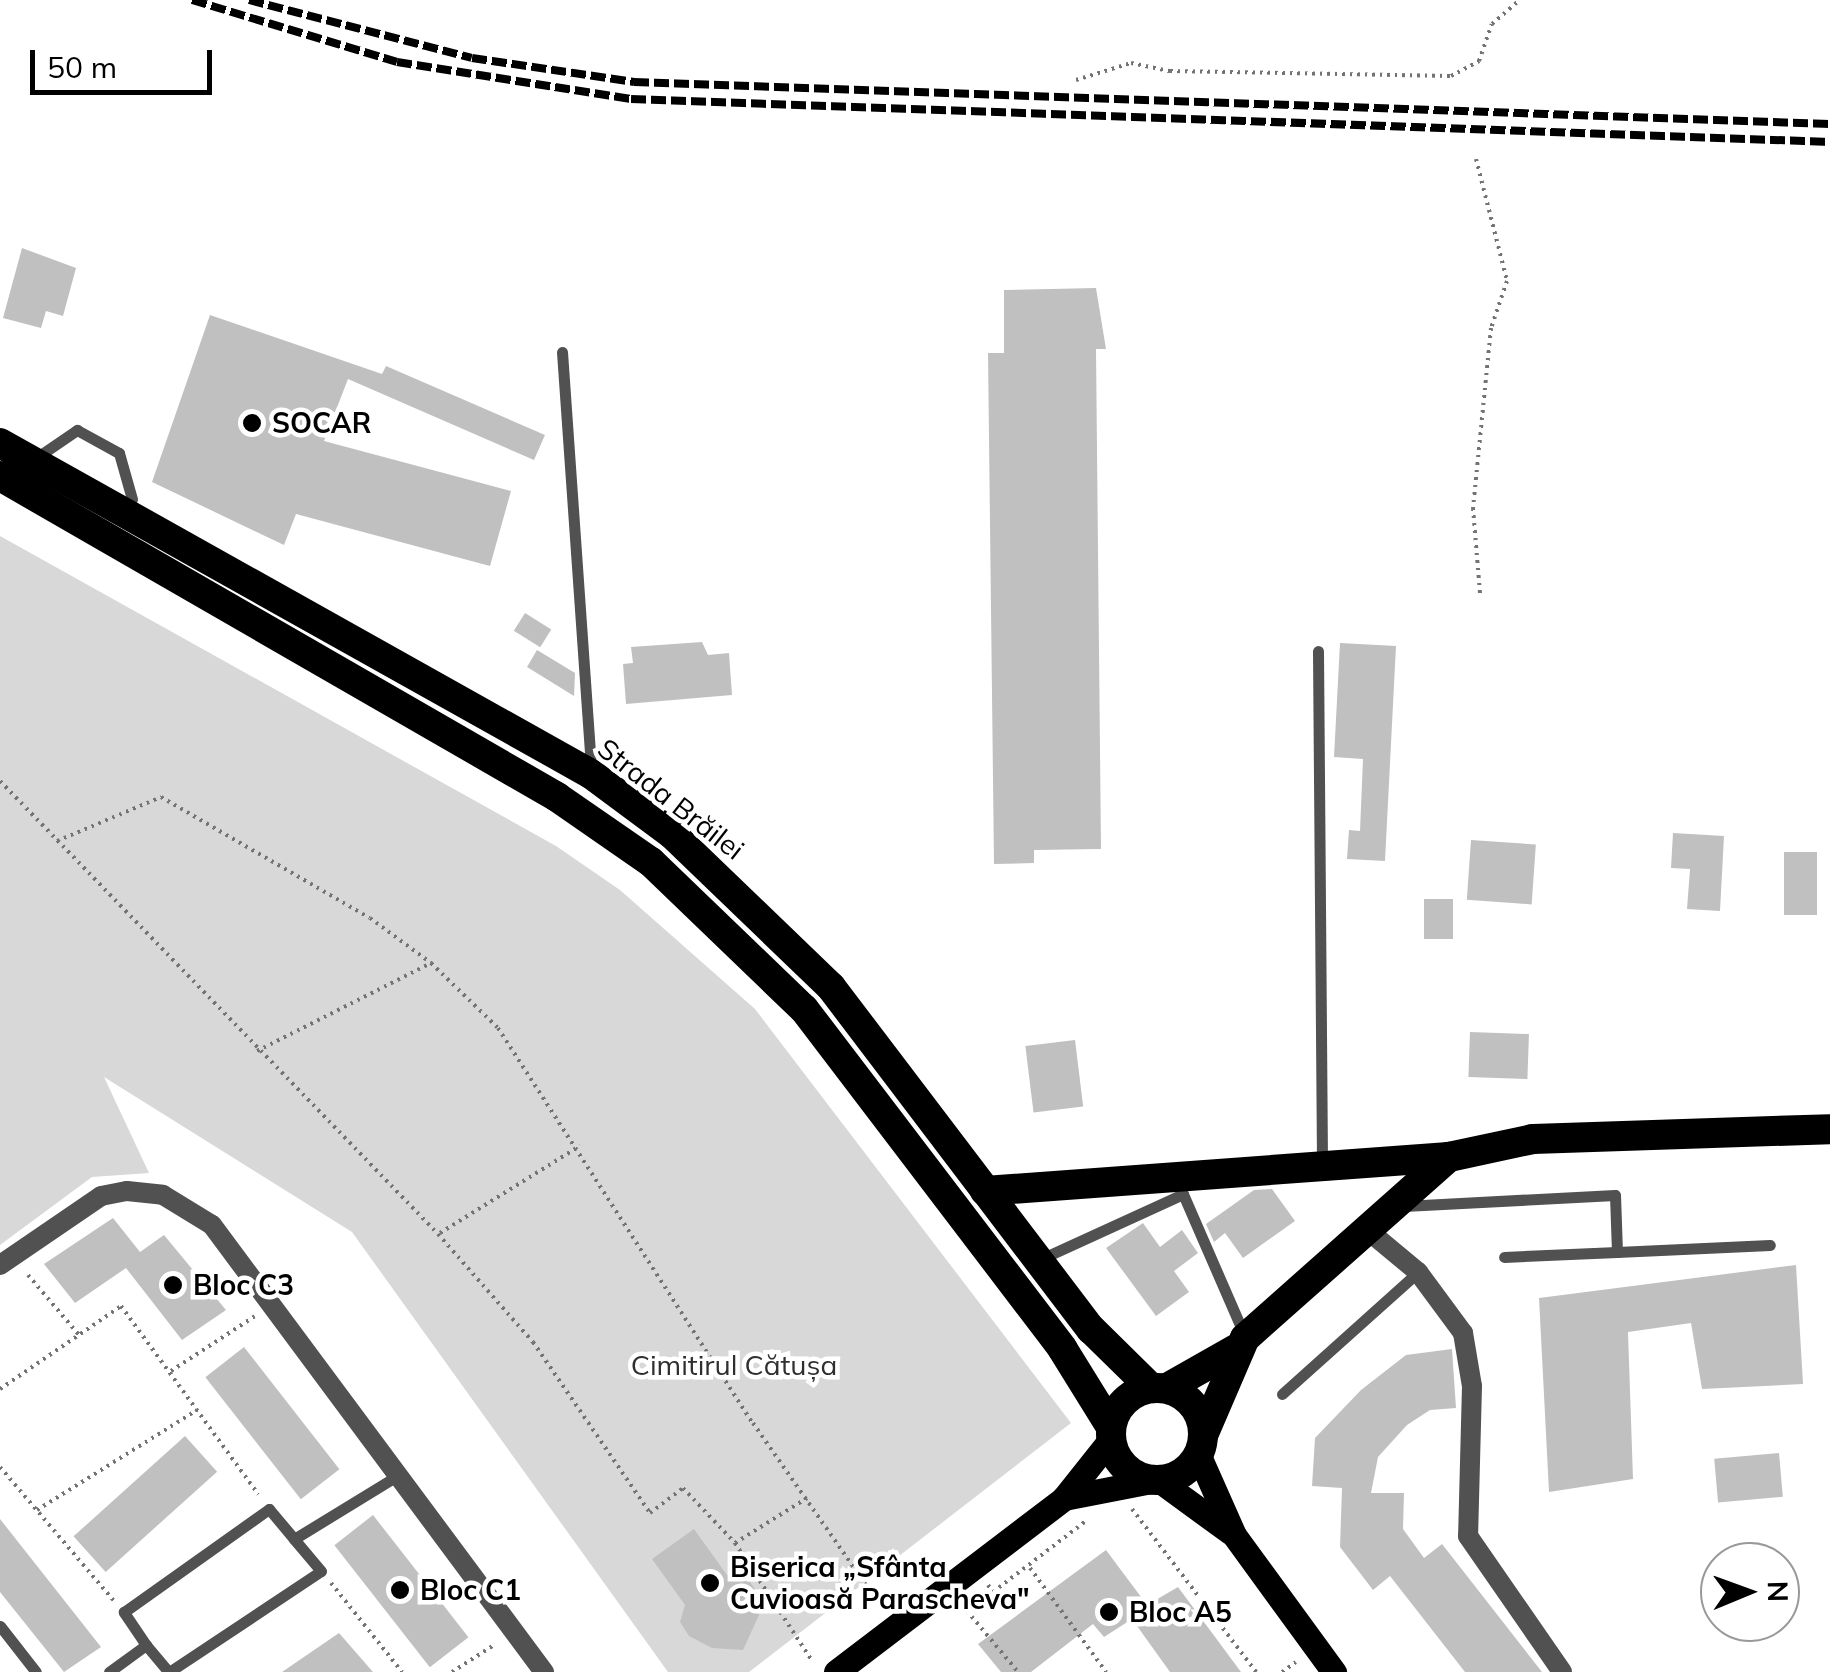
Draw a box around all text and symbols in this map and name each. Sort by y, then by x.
scale bar [35,30,218,92]
text: 50 m [47,48,117,86]
place label: SOCAR [272,406,372,440]
marker: SOCAR [241,412,263,434]
street label: Strada Brăilei [591,732,751,866]
place label: Bloc C3 [193,1268,294,1302]
marker: Bloc C3 [162,1274,184,1296]
park label: Cimitirul Cătușa [631,1348,837,1382]
north arrow [1700,1542,1800,1642]
place label: Biserica „Sfânta Cuvioasă Parascheva" [730,1550,1030,1616]
marker: Biserica „Sfânta Cuvioasă Parascheva" [699,1572,721,1594]
place label: Bloc C1 [420,1573,521,1607]
marker: Bloc C1 [389,1579,411,1601]
text: N [1761,1581,1796,1602]
place label: Bloc A5 [1129,1595,1232,1629]
marker: Bloc A5 [1098,1601,1120,1623]

